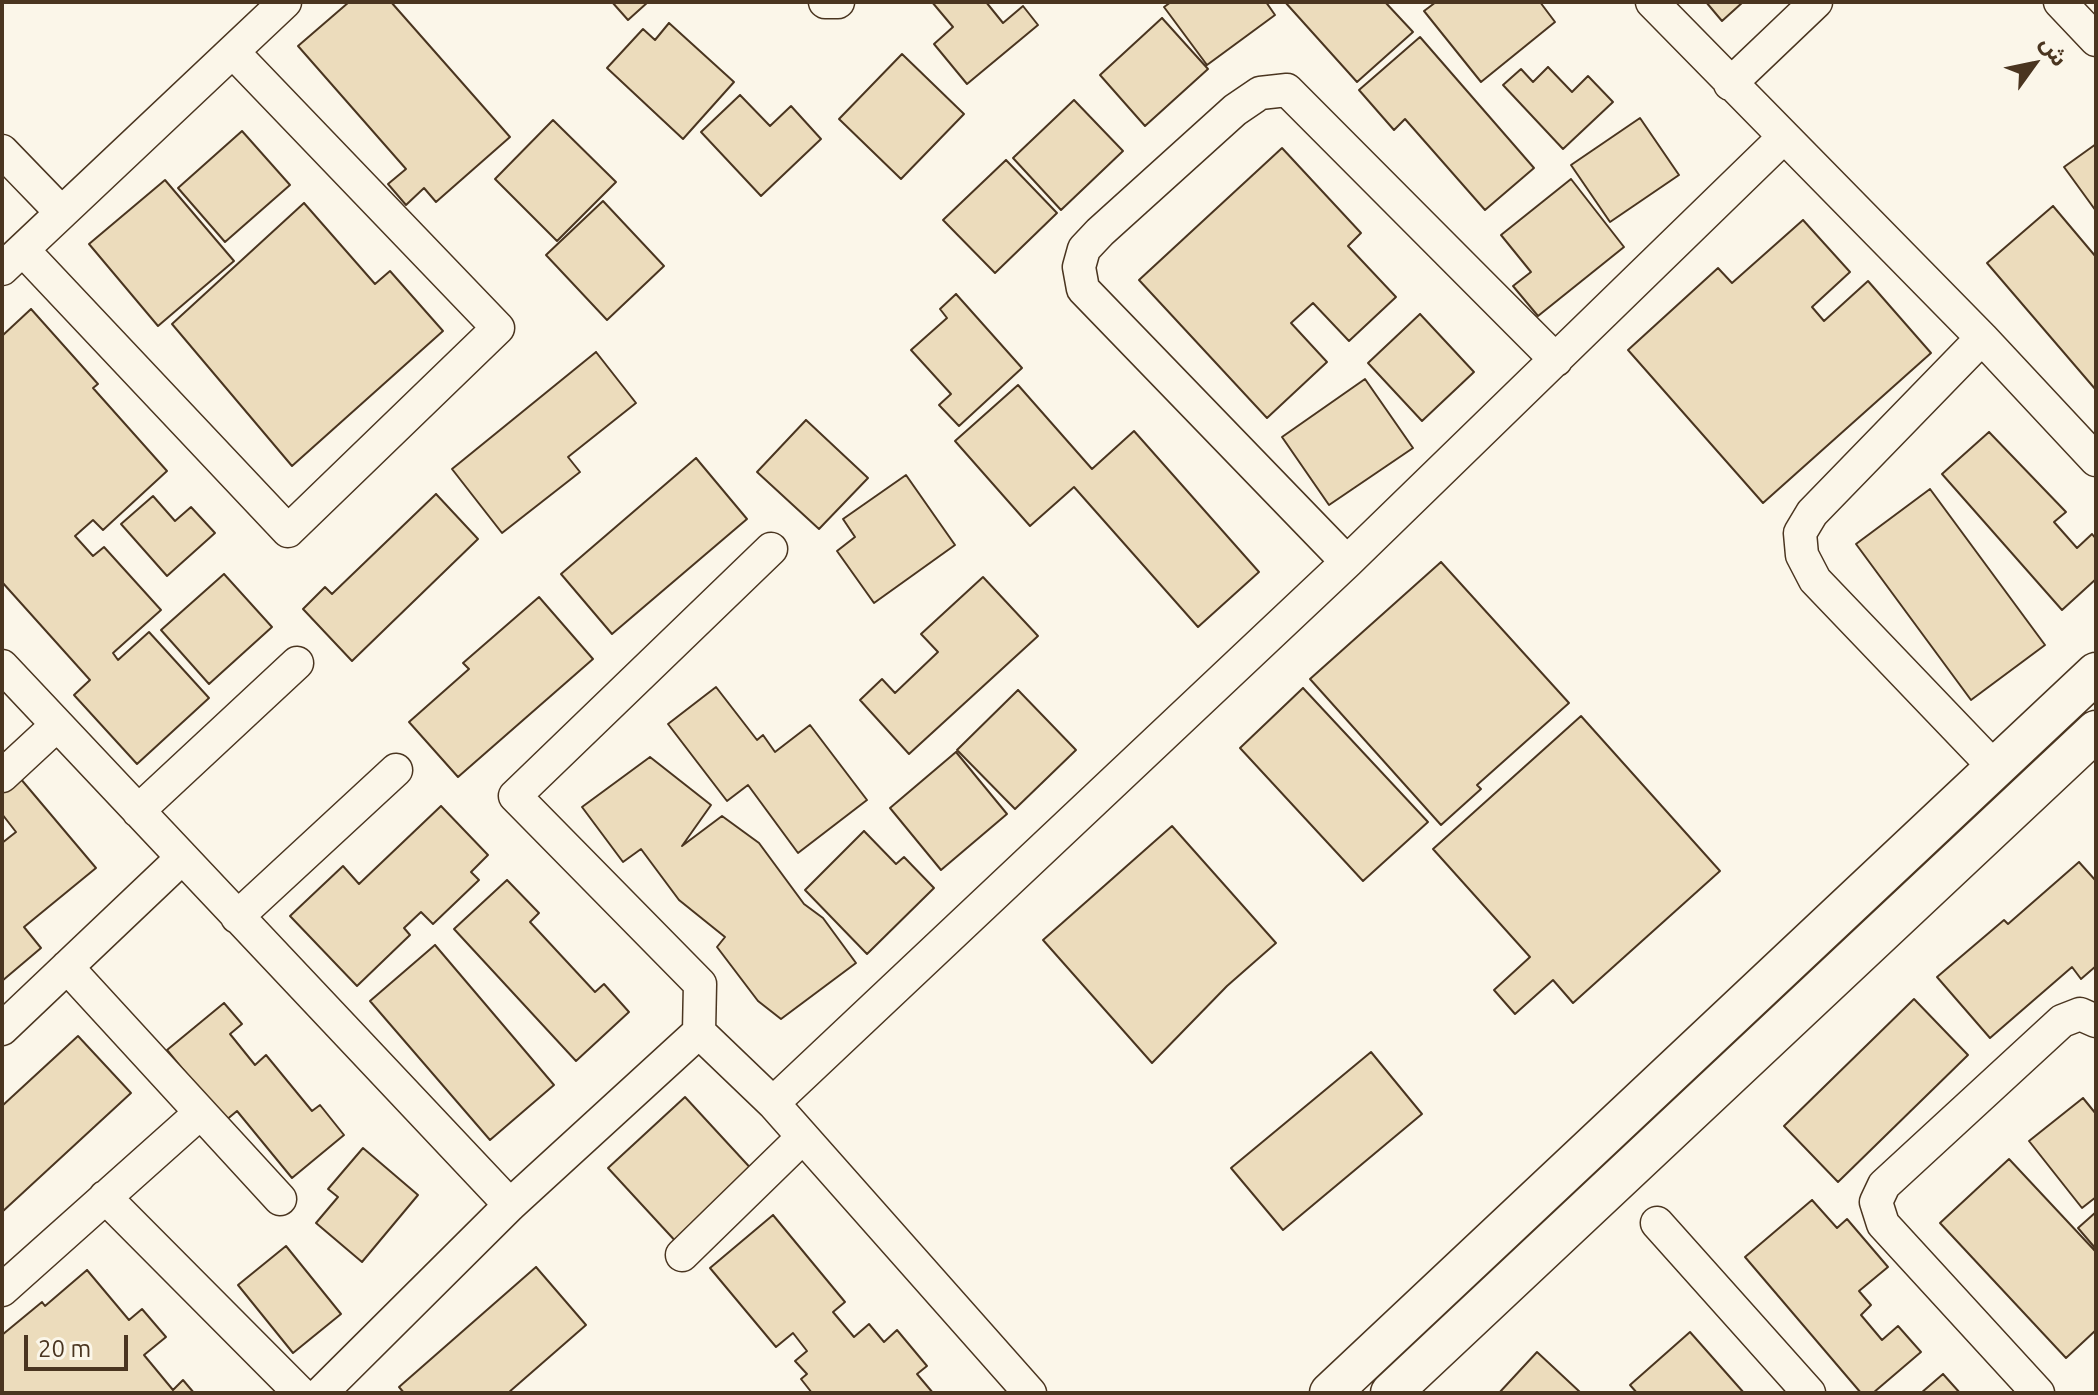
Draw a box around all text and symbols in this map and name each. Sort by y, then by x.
north arrow [1994,24,2074,104]
text: ش [2036,31,2073,70]
scale bar [28,1319,132,1369]
text: 20 m [38,1335,91,1362]

